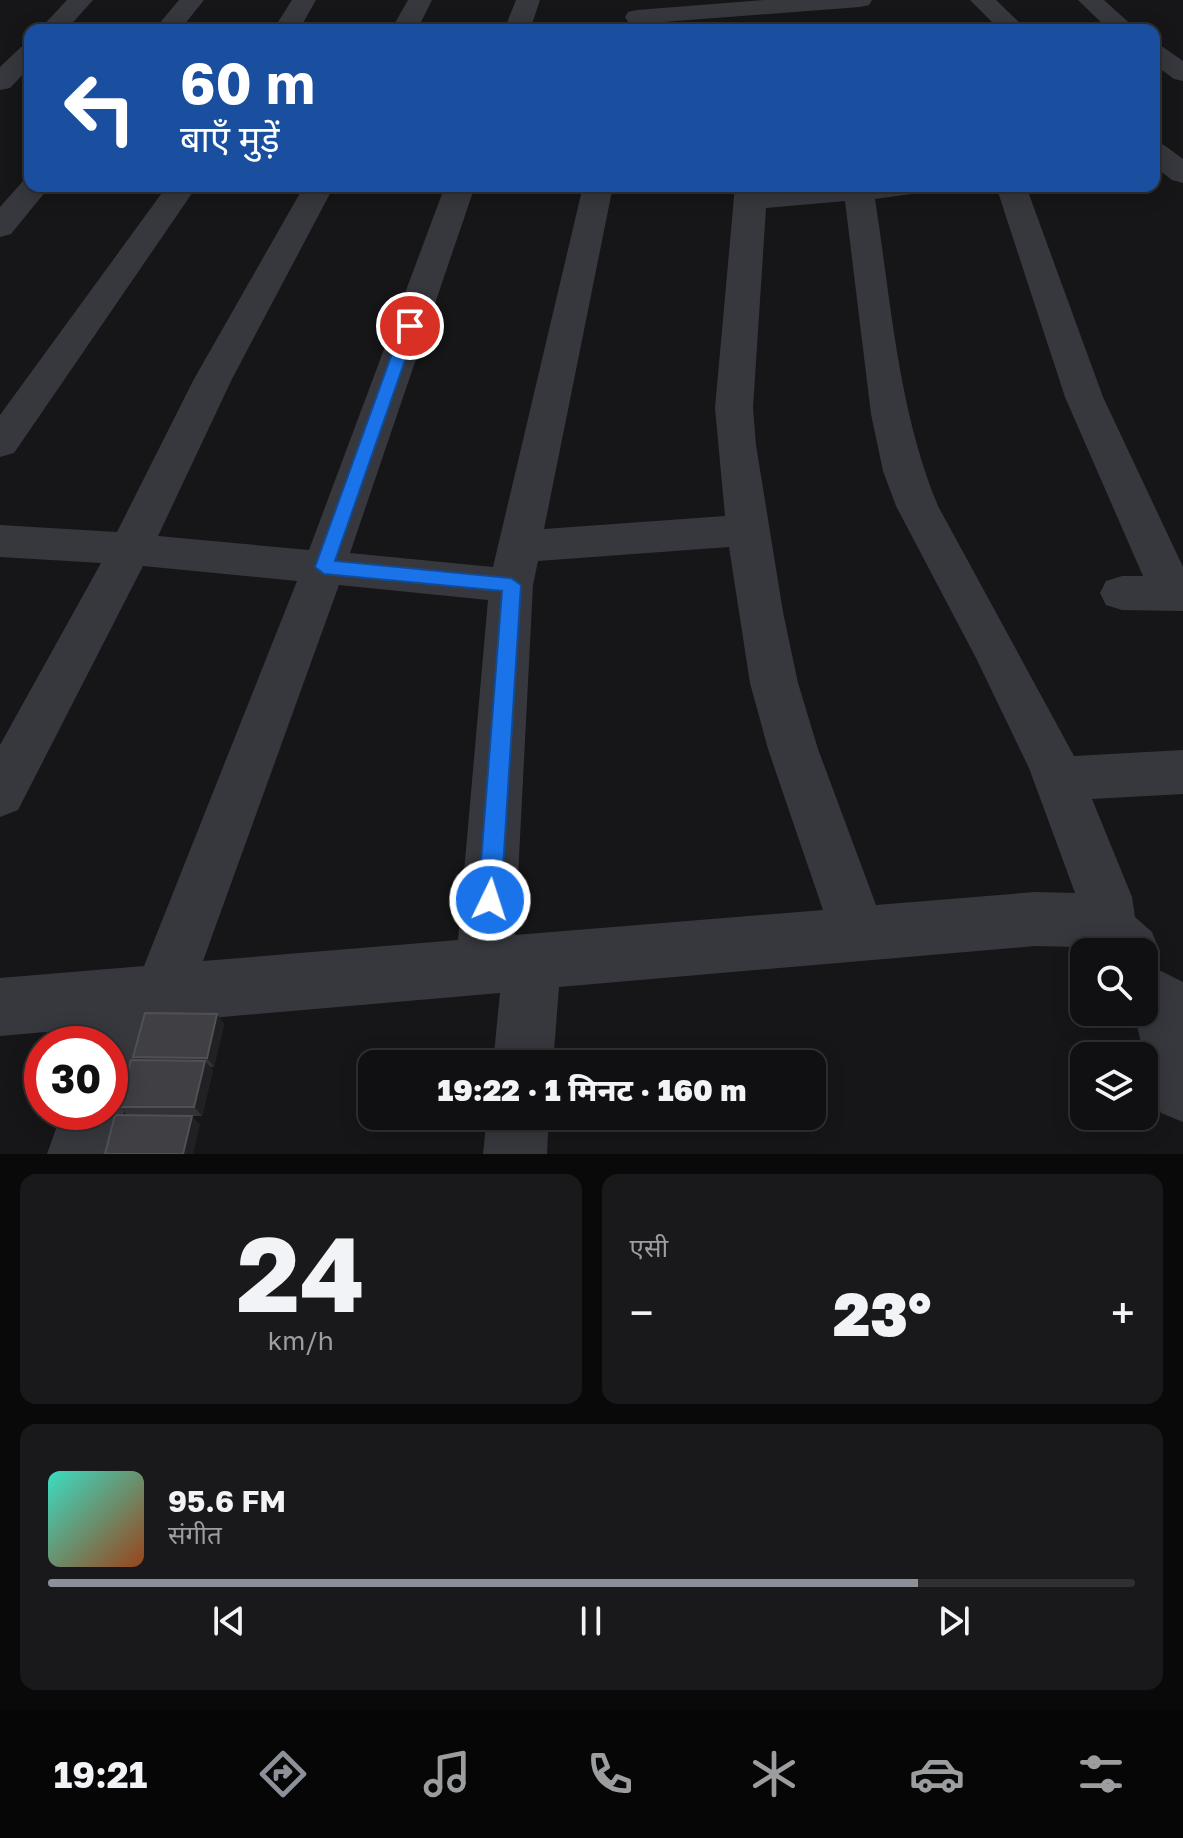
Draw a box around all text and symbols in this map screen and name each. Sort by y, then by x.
text: 60 m [180,49,315,116]
icon: left [48,56,152,160]
text: बाएँ मुड़ें [180,117,280,160]
pin [376,292,444,360]
icon: arrive [388,304,432,348]
position arrow [448,858,532,942]
map controls [1070,938,1158,1130]
button: search [1070,938,1158,1026]
speed limit sign: 30 [24,1026,128,1130]
button: layers [1070,1042,1158,1130]
text: 19:22 · 1 मिनट · 160 m [438,1072,746,1108]
text: 24 [237,1210,365,1335]
text: एसी [630,1232,668,1263]
text: 23° [833,1277,931,1349]
text: − [630,1286,654,1339]
text: + [1111,1286,1135,1339]
text: km/h [268,1325,334,1356]
text: 95.6 FM [168,1483,286,1519]
text: संगीत [168,1519,222,1550]
icon: previous [207,1599,251,1643]
icon: pause [569,1599,613,1643]
icon: next [932,1599,976,1643]
icon: directions [255,1746,311,1802]
icon: music [419,1746,475,1802]
icon: phone [582,1746,638,1802]
icon: climate [746,1746,802,1802]
icon: car [909,1746,965,1802]
icon: filters [1073,1746,1129,1802]
text: 19:21 [54,1753,147,1796]

